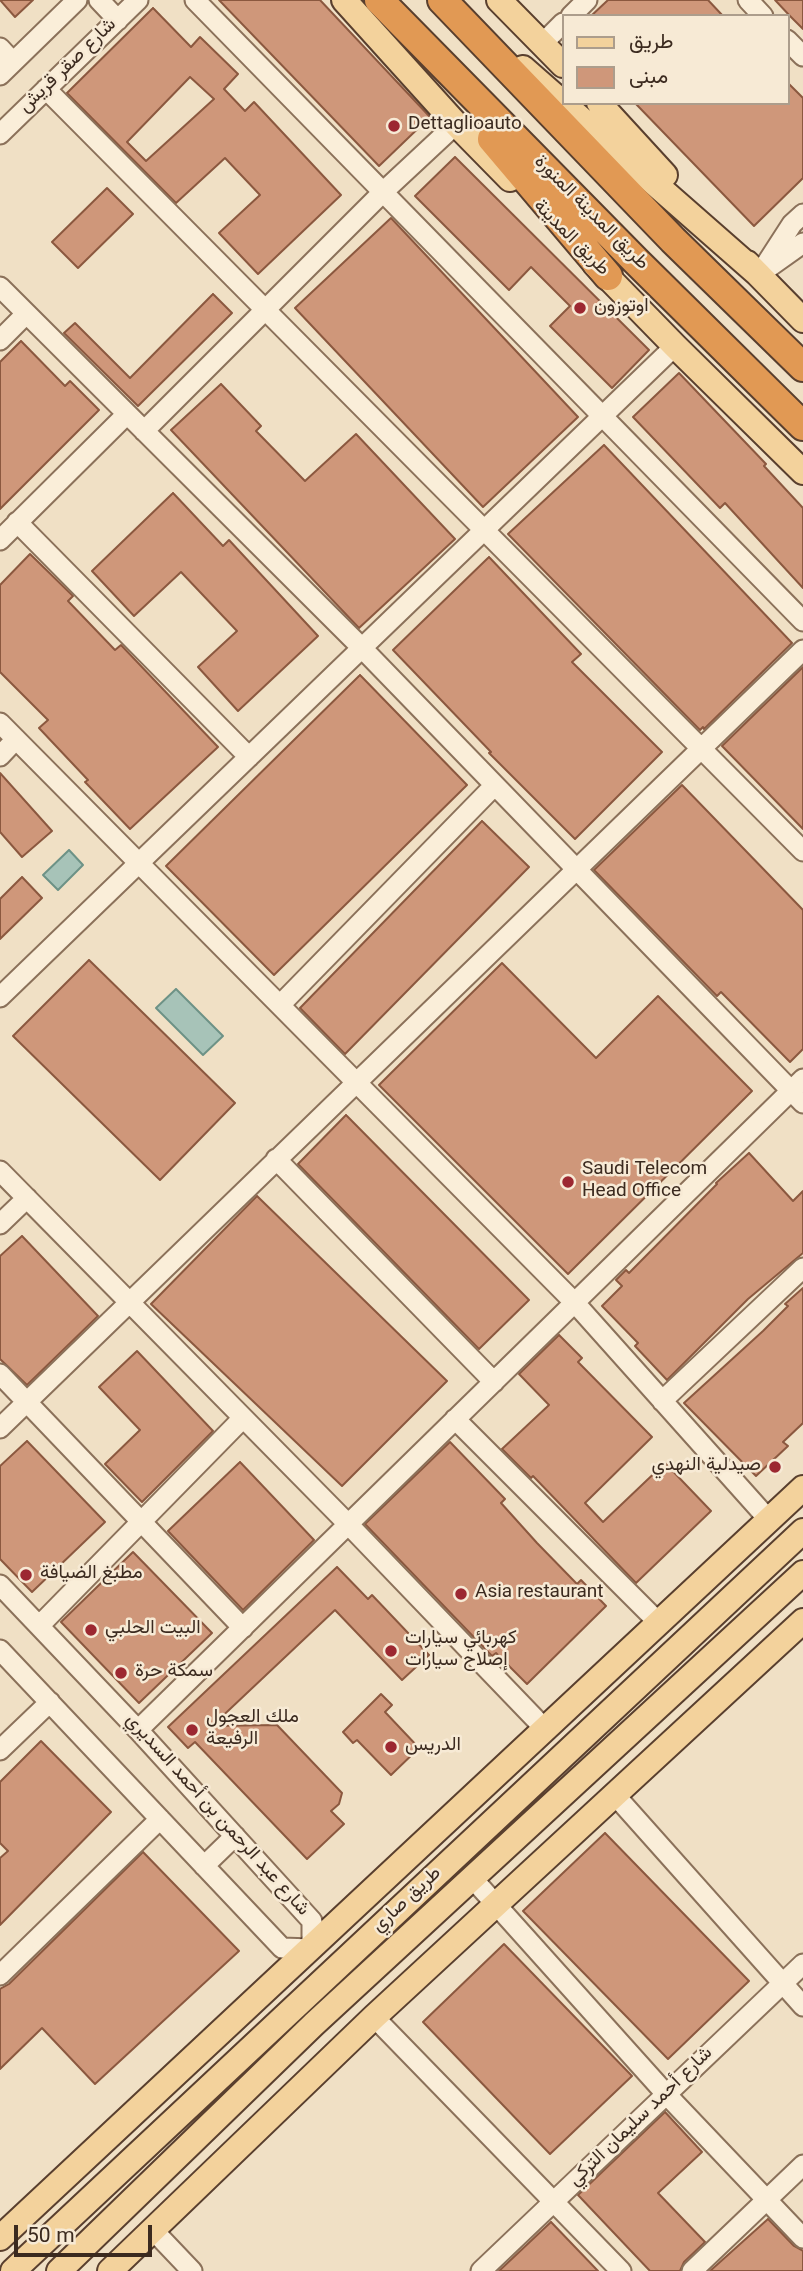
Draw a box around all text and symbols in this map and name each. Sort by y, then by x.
legend [562,14,789,105]
street label: شارع صقر قريش [16,15,122,119]
text: طريق [629,26,674,59]
text: مبنى [629,61,668,94]
place label: Dettaglioauto [408,115,522,137]
marker: Dettaglioauto [386,118,402,134]
street label: طريق المدينة المنورة [528,152,652,276]
street label: طريق المدينة [527,196,613,282]
place label: اوتوزون [594,297,649,319]
marker: اوتوزون [572,300,588,316]
place label: Saudi Telecom Head Office [582,1160,707,1204]
marker: Saudi Telecom Head Office [560,1174,576,1190]
place label: صيدلية النهدي [652,1456,761,1478]
marker: صيدلية النهدي [767,1459,783,1475]
place label: مطبغ الضيافة [40,1564,143,1586]
marker: مطبغ الضيافة [18,1567,34,1583]
place label: Asia restaurant [475,1583,604,1605]
marker: Asia restaurant [453,1586,469,1602]
place label: البيت الحلبي [105,1619,201,1641]
marker: البيت الحلبي [83,1622,99,1638]
place label: كهربائي سيارات إصلاح سيارات [405,1629,517,1673]
marker: كهربائي سيارات إصلاح سيارات [383,1643,399,1659]
place label: سمكة حرة [135,1662,213,1684]
marker: سمكة حرة [113,1665,129,1681]
place label: ملك العجول الرفيعة [206,1708,299,1752]
street label: شارع عبد الرحمن بن أحمد السديري [119,1710,313,1922]
marker: ملك العجول الرفيعة [184,1722,200,1738]
place label: الدريس [405,1736,461,1758]
marker: الدريس [383,1739,399,1755]
street label: طريق صاري [369,1863,447,1939]
street label: شارع أحمد سليمان التركي [565,2043,719,2193]
scale bar [18,2212,156,2256]
text: 50 m [27,2220,75,2253]

